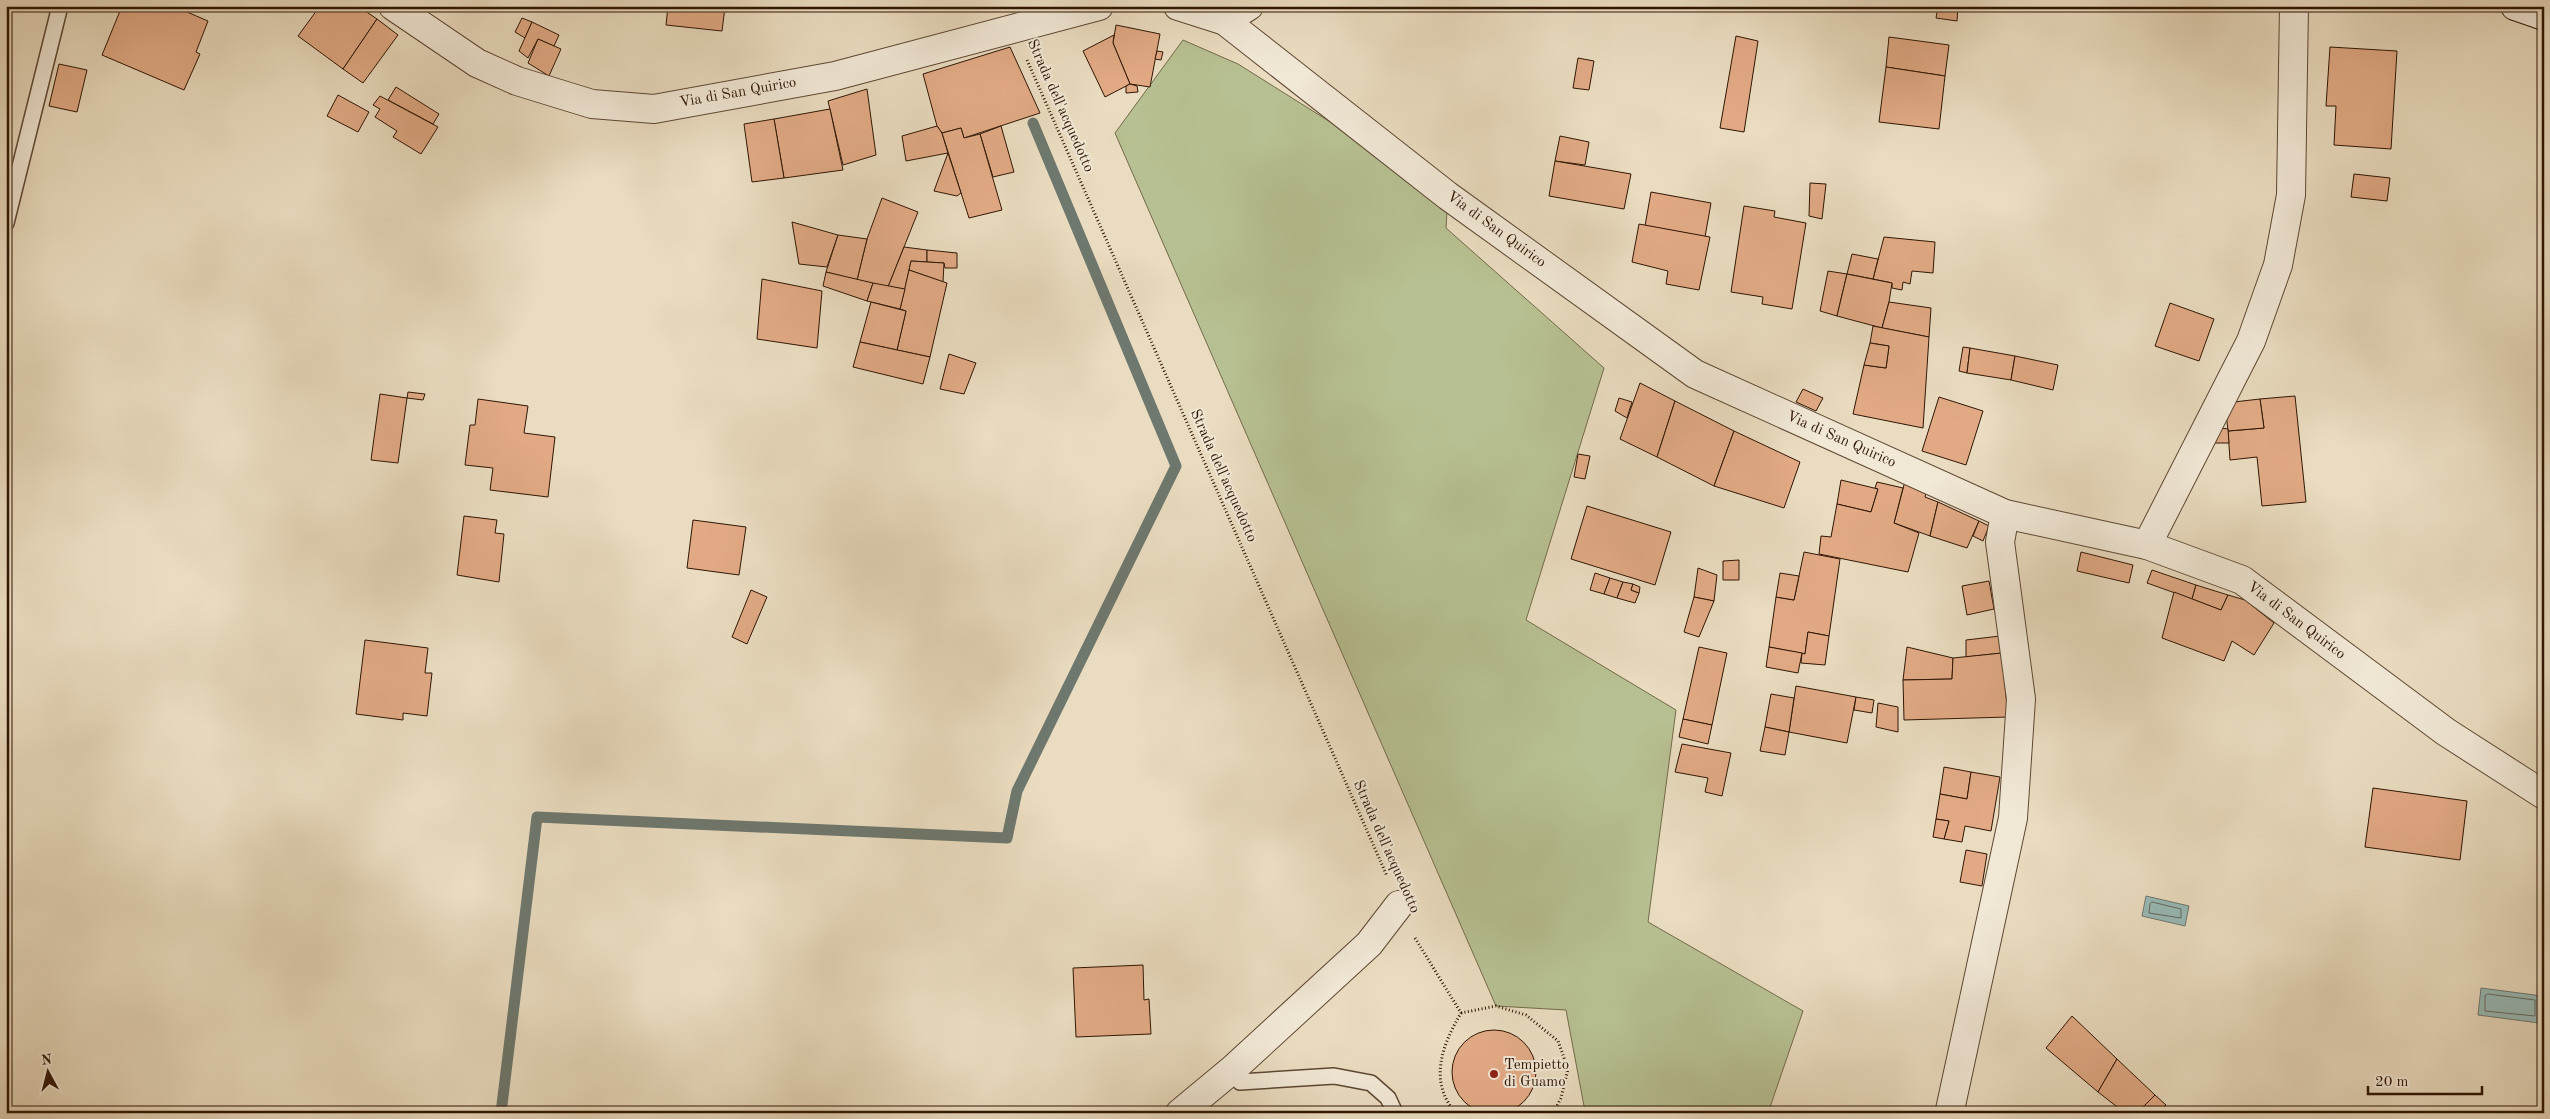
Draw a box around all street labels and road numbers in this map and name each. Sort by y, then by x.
street label: Strada dell'acquedotto [1024,37,1096,175]
street label: Via di San Quirico [678,75,798,111]
street label: Via di San Quirico [1444,189,1548,271]
street label: Strada dell'acquedotto [1187,407,1259,545]
street label: Via di San Quirico [1784,409,1898,471]
street label: Via di San Quirico [2244,579,2348,663]
street label: Strada dell'acquedotto [1350,778,1422,916]

